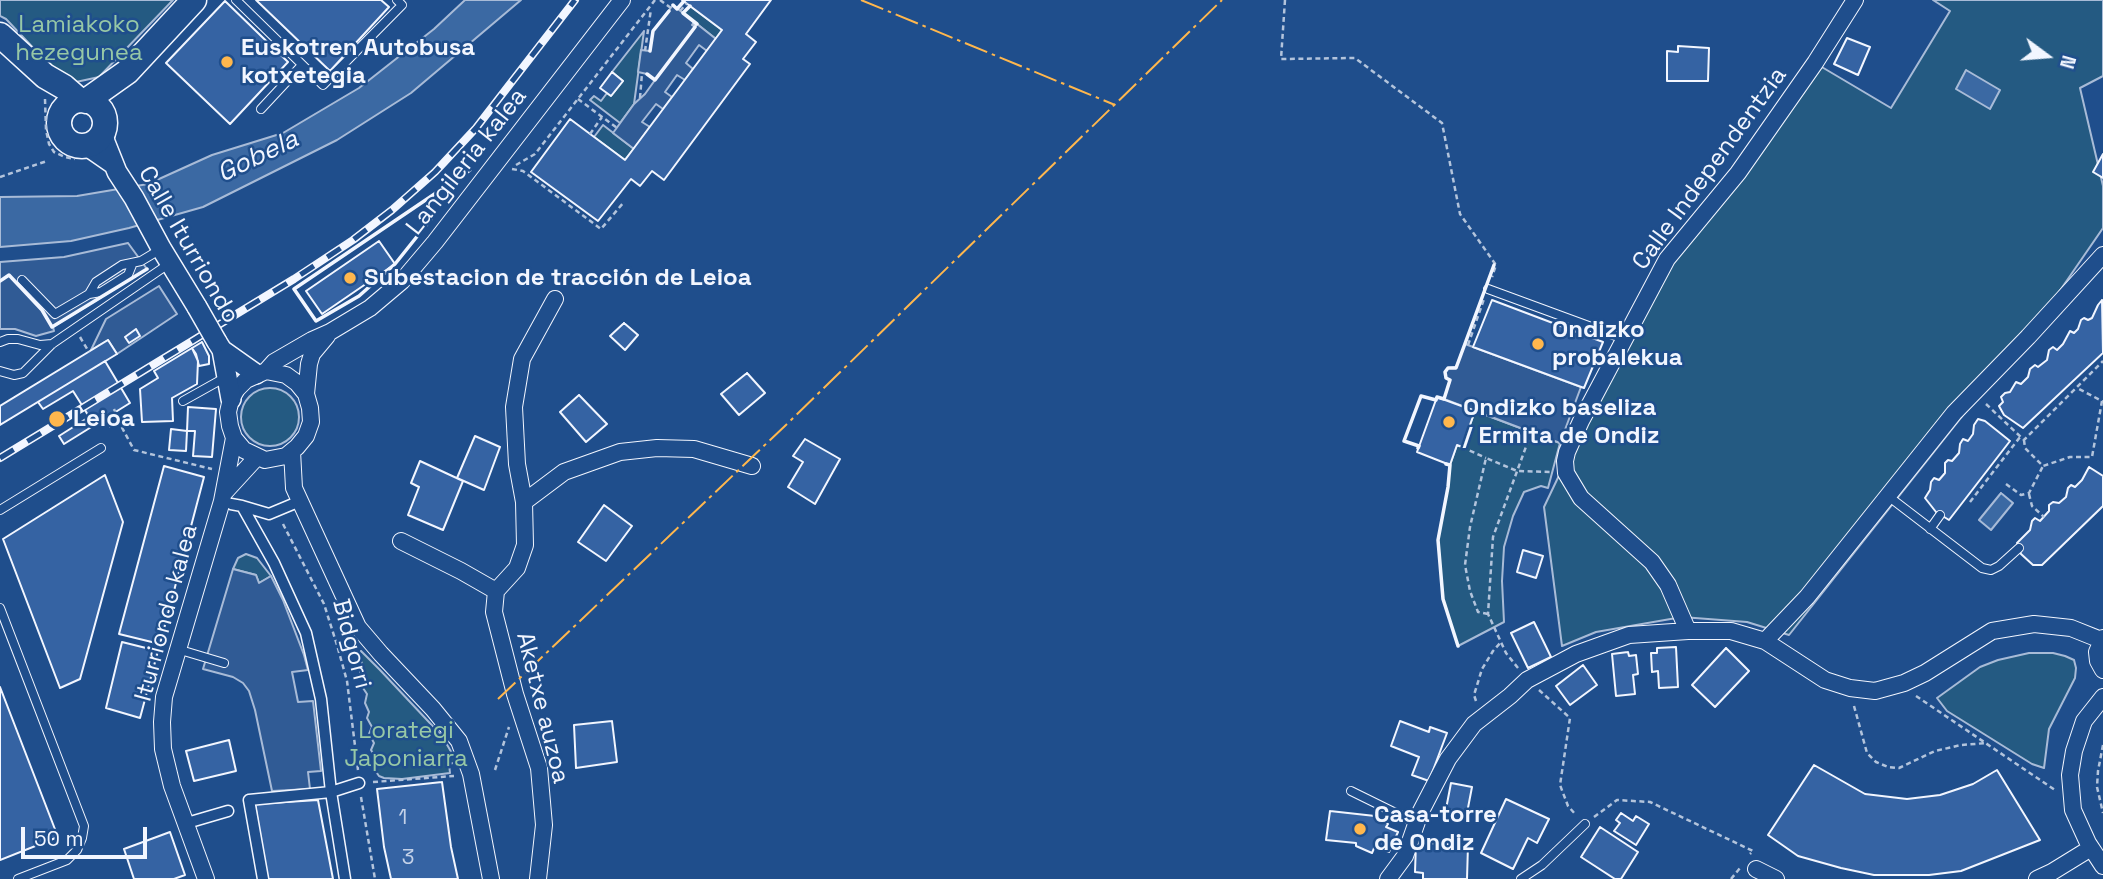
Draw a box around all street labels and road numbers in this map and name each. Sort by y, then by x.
street label: Calle Independentzia [1627,62,1793,276]
street label: Langileria kalea [401,83,533,241]
street label: Calle Iturriondo [131,161,245,329]
street label: Iturriondo kalea [130,521,204,705]
street label: Bidgorri [325,596,377,692]
street label: Aketxe auzoa [509,629,575,787]

